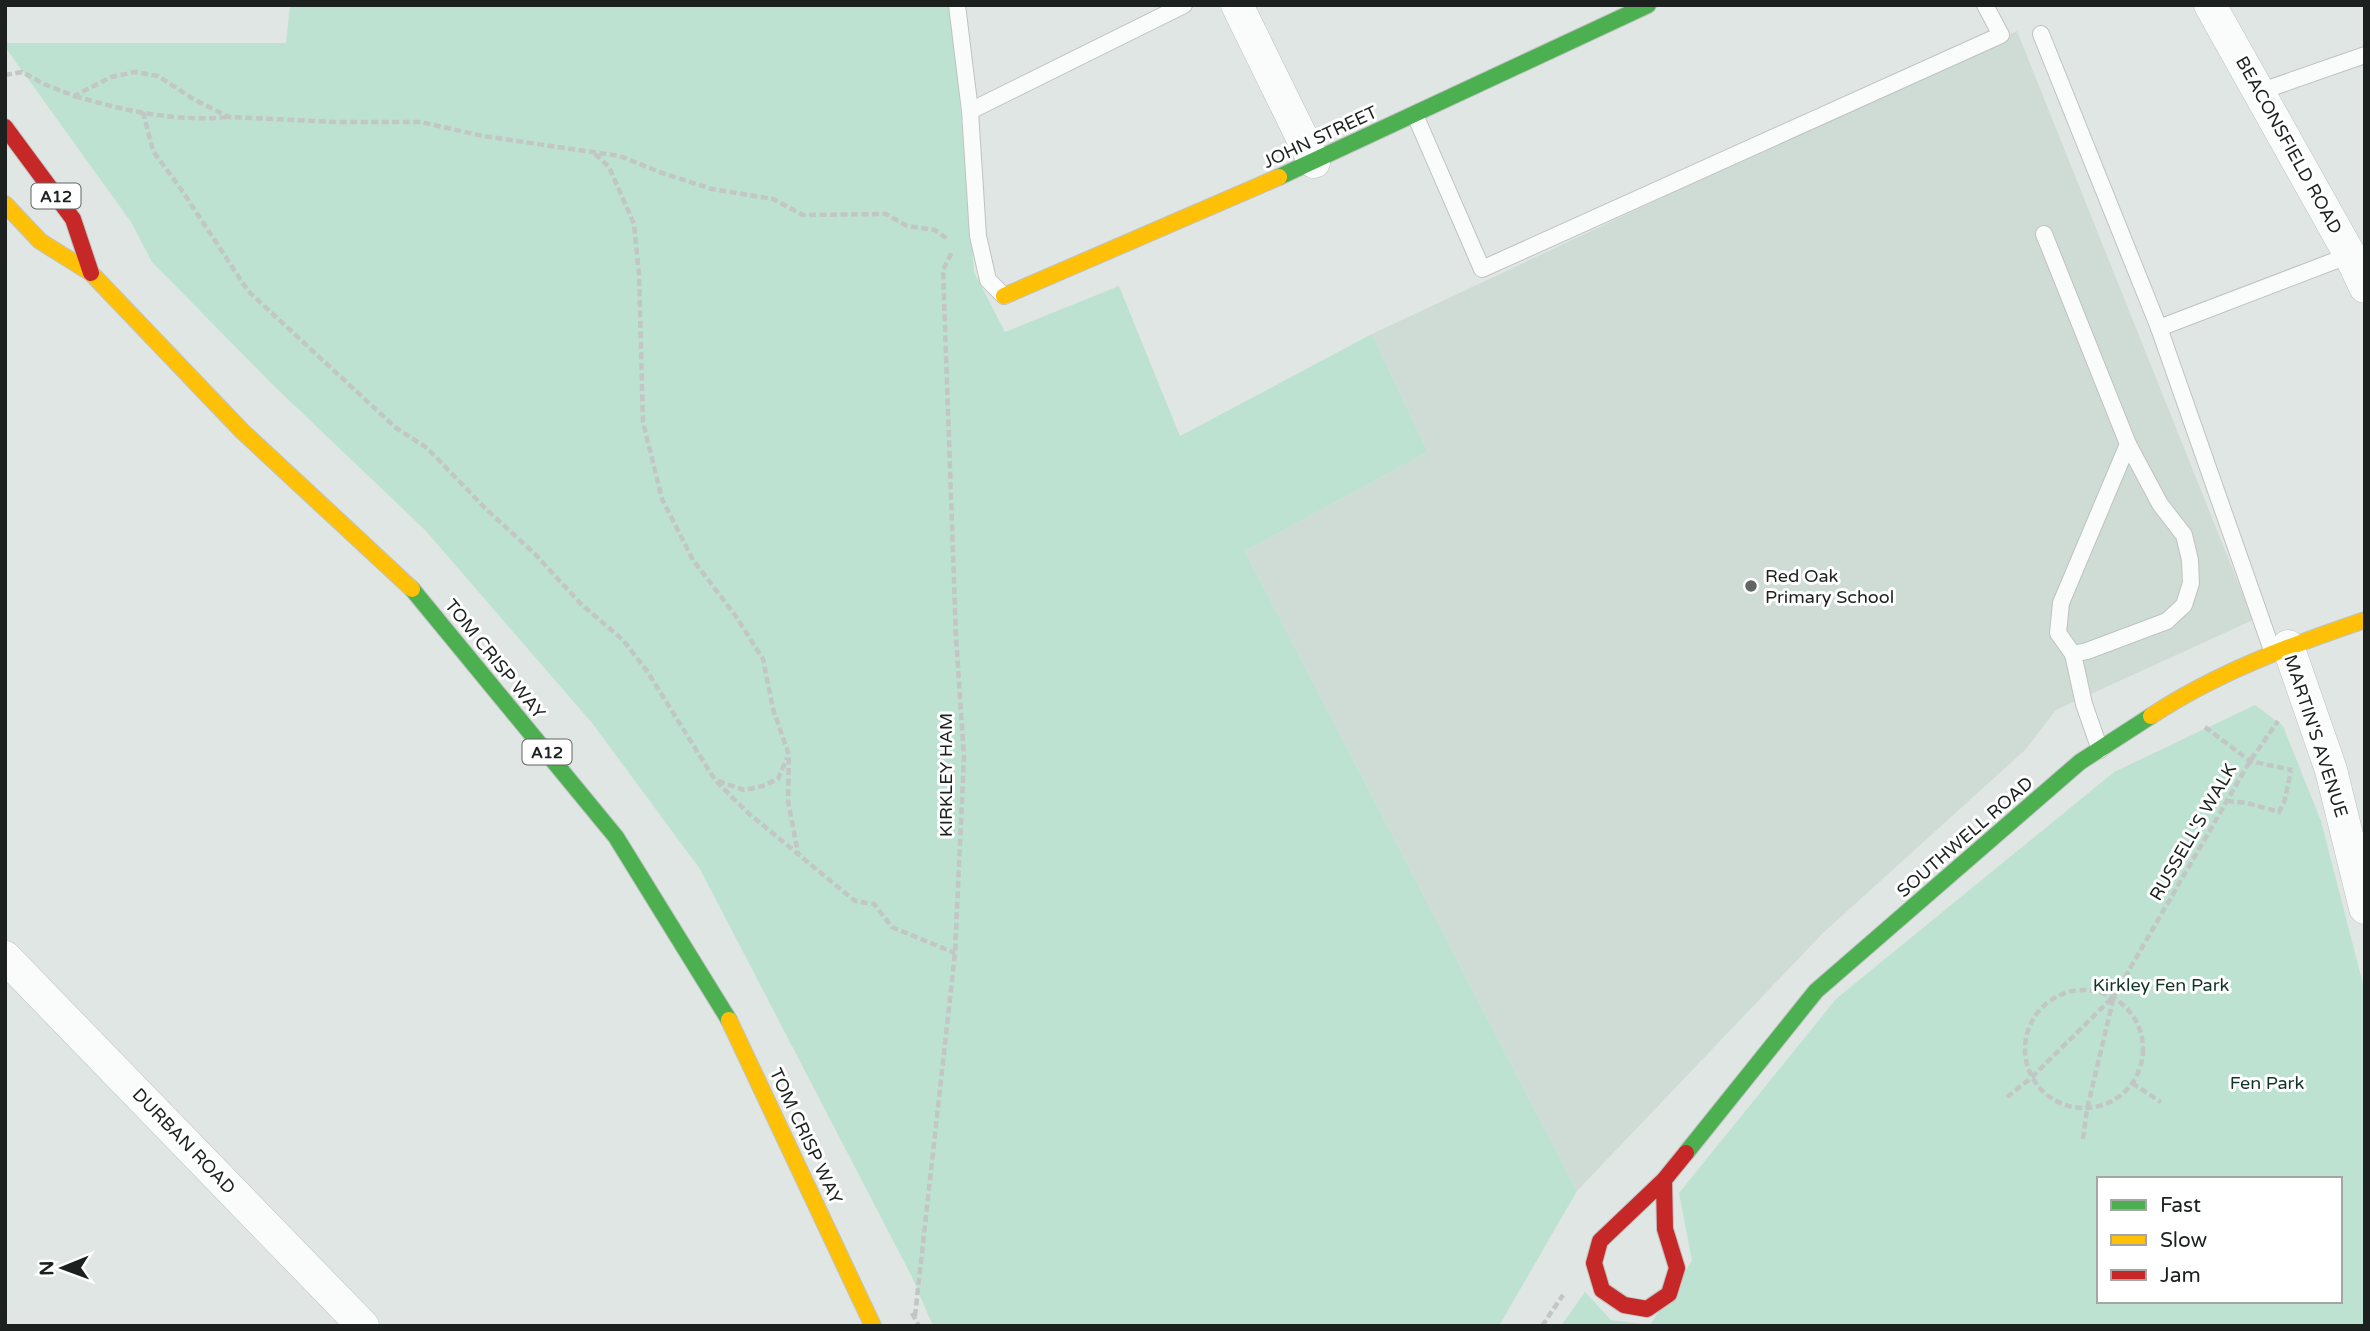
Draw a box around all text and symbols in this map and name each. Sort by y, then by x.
street label: BEACONSFIELD ROAD [2231,52,2347,238]
street label: JOHN STREET [1259,101,1381,173]
road number: A12 [32,184,80,208]
place label: Red Oak Primary School [1765,565,1894,608]
marker: Red Oak Primary School [1743,578,1759,594]
street label: TOM CRISP WAY [440,595,550,724]
street label: MARTIN'S AVENUE [2279,652,2353,820]
street label: KIRKLEY HAM [935,713,957,837]
road number: A12 [522,740,572,764]
street label: RUSSELL'S WALK [2145,760,2241,904]
street label: SOUTHWELL ROAD [1892,772,2038,902]
park label: Kirkley Fen Park [2093,974,2230,996]
street label: TOM CRISP WAY [765,1064,847,1208]
park label: Fen Park [2230,1072,2304,1094]
street label: DURBAN ROAD [128,1083,240,1199]
legend [2097,1177,2342,1303]
text: Fast [2160,1193,2201,1218]
text: Slow [2160,1228,2208,1253]
north arrow [28,1233,98,1303]
text: N [36,1260,58,1276]
text: Jam [2160,1263,2201,1288]

